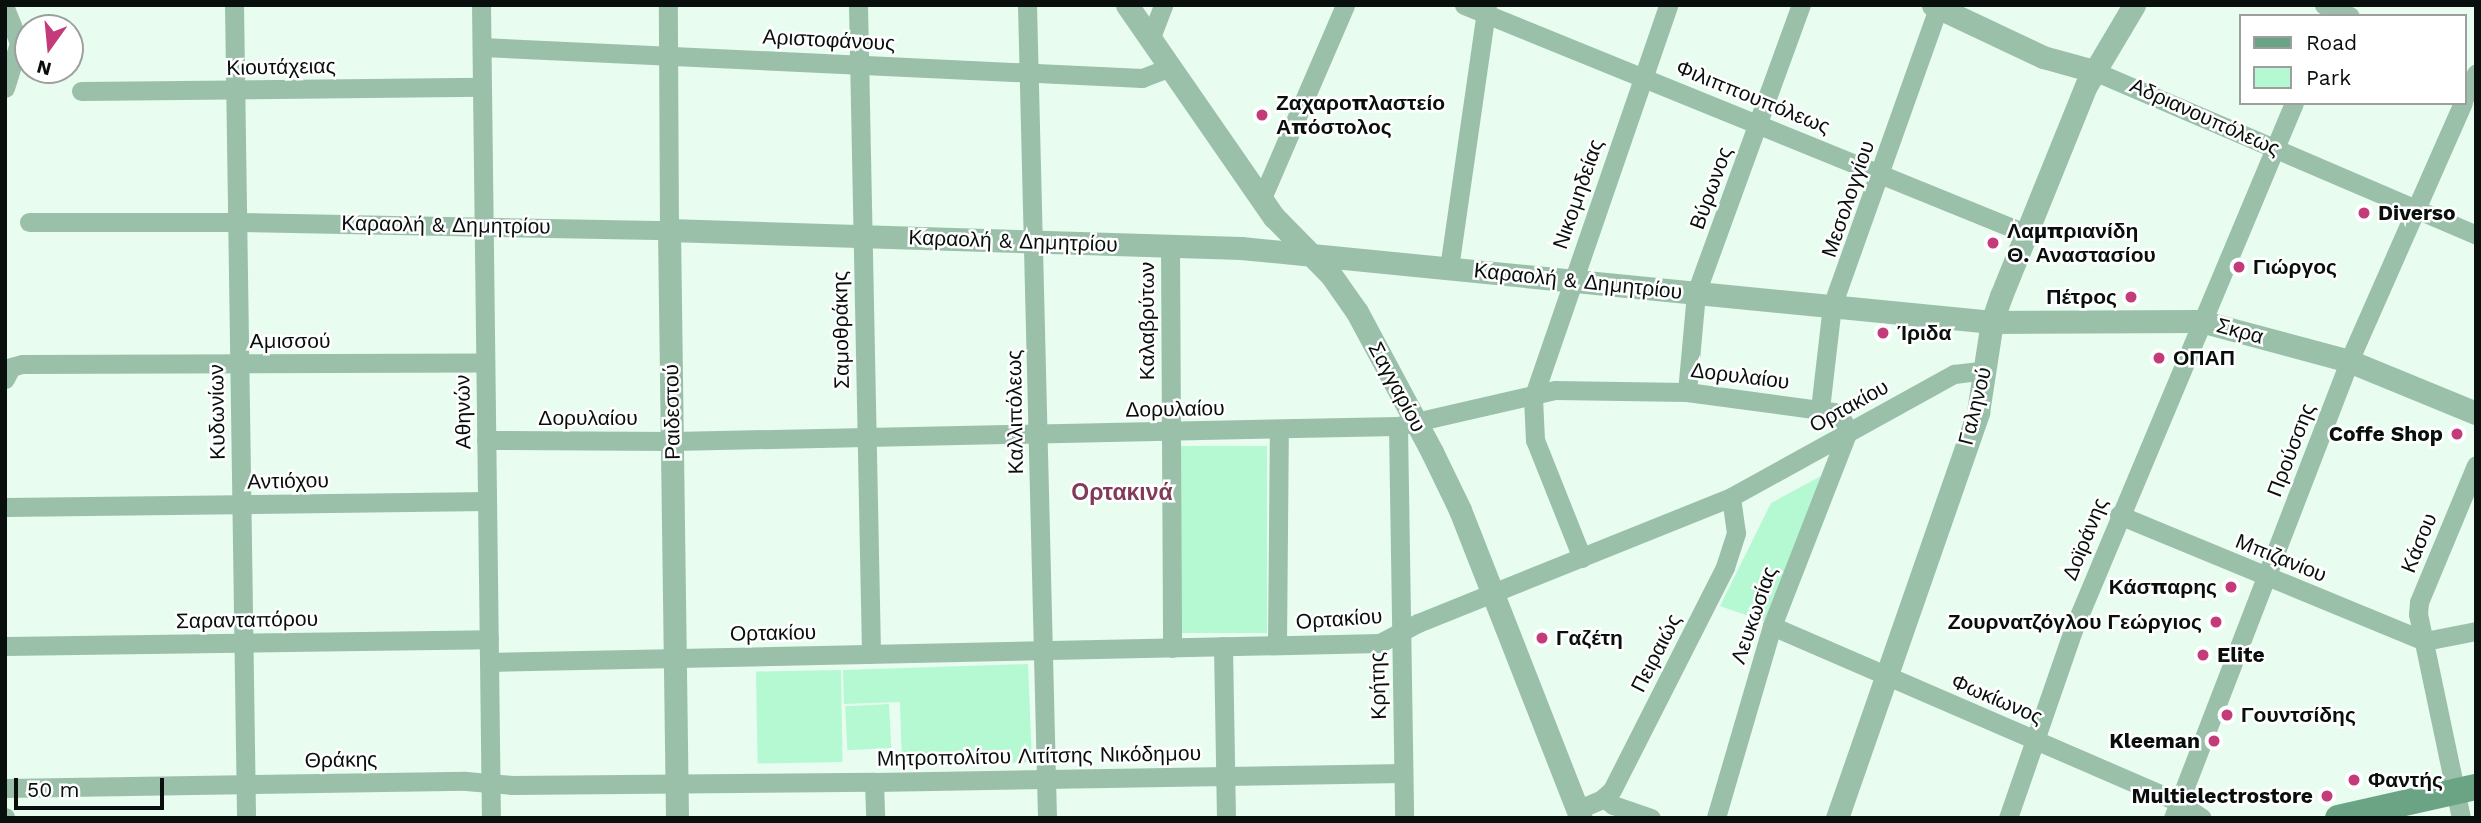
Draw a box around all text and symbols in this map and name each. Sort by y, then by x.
north arrow [14,14,84,84]
legend [2240,14,2467,105]
street label: Αριστοφάνους [762,24,896,56]
text: Road [2306,30,2357,55]
street label: Κιουτάχειας [226,53,336,81]
text: N [34,55,54,81]
street label: Φιλιππουπόλεως [1672,55,1834,139]
text: Park [2306,65,2351,90]
street label: Αδριανουπόλεως [2126,73,2284,161]
place label: Ζαχαροπλαστείο Απόστολος [1276,90,1445,140]
marker: Ζαχαροπλαστείο Απόστολος [1254,107,1270,123]
street label: Νικομηδείας [1547,136,1609,252]
street label: Μεσολογγίου [1816,137,1880,261]
street label: Βύρωνος [1684,143,1738,233]
place label: Diverso [2378,200,2455,226]
marker: Diverso [2356,205,2372,221]
street label: Καραολή & Δημητρίου [341,211,551,239]
place label: Λαμπριανίδη Θ. Αναστασίου [2007,218,2156,268]
street label: Καραολή & Δημητρίου [908,225,1118,257]
marker: Λαμπριανίδη Θ. Αναστασίου [1985,235,2001,251]
place label: Γιώργος [2253,254,2337,280]
street label: Καραολή & Δημητρίου [1473,258,1683,304]
marker: Γιώργος [2231,259,2247,275]
street label: Καλαβρύτων [1134,262,1160,380]
street label: Σαμοθράκης [827,271,855,389]
place label: Πέτρος [2046,284,2117,310]
marker: Πέτρος [2123,289,2139,305]
street label: Σκρα [2214,313,2266,349]
place label: Ίριδα [1897,320,1951,346]
marker: Ίριδα [1875,325,1891,341]
street label: Αμισσού [250,328,330,354]
street label: Σαγγαρίου [1363,338,1431,436]
place label: ΟΠΑΠ [2173,345,2235,371]
street label: Καλλιπόλεως [1001,349,1029,475]
marker: ΟΠΑΠ [2151,350,2167,366]
street label: Δορυλαίου [1689,357,1791,395]
street label: Κυδωνίων [204,364,230,460]
street label: Ραιδεστού [659,364,685,460]
street label: Γαληνού [1953,364,1997,448]
street label: Αθηνών [450,374,476,450]
street label: Ορτακίου [1805,374,1893,438]
street label: Δορυλαίου [1125,396,1225,422]
street label: Προύσσης [2262,400,2320,500]
street label: Δορυλαίου [538,405,638,431]
place label: Coffe Shop [2329,421,2443,447]
marker: Coffe Shop [2449,426,2465,442]
street label: Αντιόχου [247,468,329,494]
district label: Ορτακινά [1071,479,1173,507]
street label: Δοϊράνης [2057,494,2113,584]
street label: Κάσου [2396,510,2442,576]
street label: Μπιζανίου [2232,528,2330,588]
street label: Λευκωσίας [1726,563,1782,667]
place label: Κάσπαρης [2109,574,2217,600]
marker: Κάσπαρης [2223,579,2239,595]
street label: Ορτακίου [1295,603,1383,635]
street label: Σαρανταπόρου [176,606,318,634]
place label: Ζουρνατζόγλου Γεώργιος [1948,609,2202,635]
street label: Πειραιώς [1626,610,1686,696]
marker: Ζουρνατζόγλου Γεώργιος [2208,614,2224,630]
street label: Ορτακίου [730,620,816,646]
place label: Γαζέτη [1556,625,1623,651]
marker: Γαζέτη [1534,630,1550,646]
place label: Elite [2217,642,2265,668]
marker: Elite [2195,647,2211,663]
street label: Κρήτης [1364,652,1392,720]
street label: Φωκίωνος [1947,668,2047,730]
place label: Γουντσίδης [2241,702,2356,728]
marker: Γουντσίδης [2219,707,2235,723]
place label: Kleeman [2109,728,2200,754]
marker: Kleeman [2206,733,2222,749]
street label: Μητροπολίτου Λιτίτσης Νικόδημου [877,741,1201,771]
street label: Θράκης [304,747,378,773]
scale bar [18,764,168,808]
place label: Φαντής [2368,767,2443,793]
marker: Φαντής [2346,772,2362,788]
text: 50 m [27,777,79,802]
place label: Multielectrostore [2131,783,2313,809]
marker: Multielectrostore [2319,788,2335,804]

